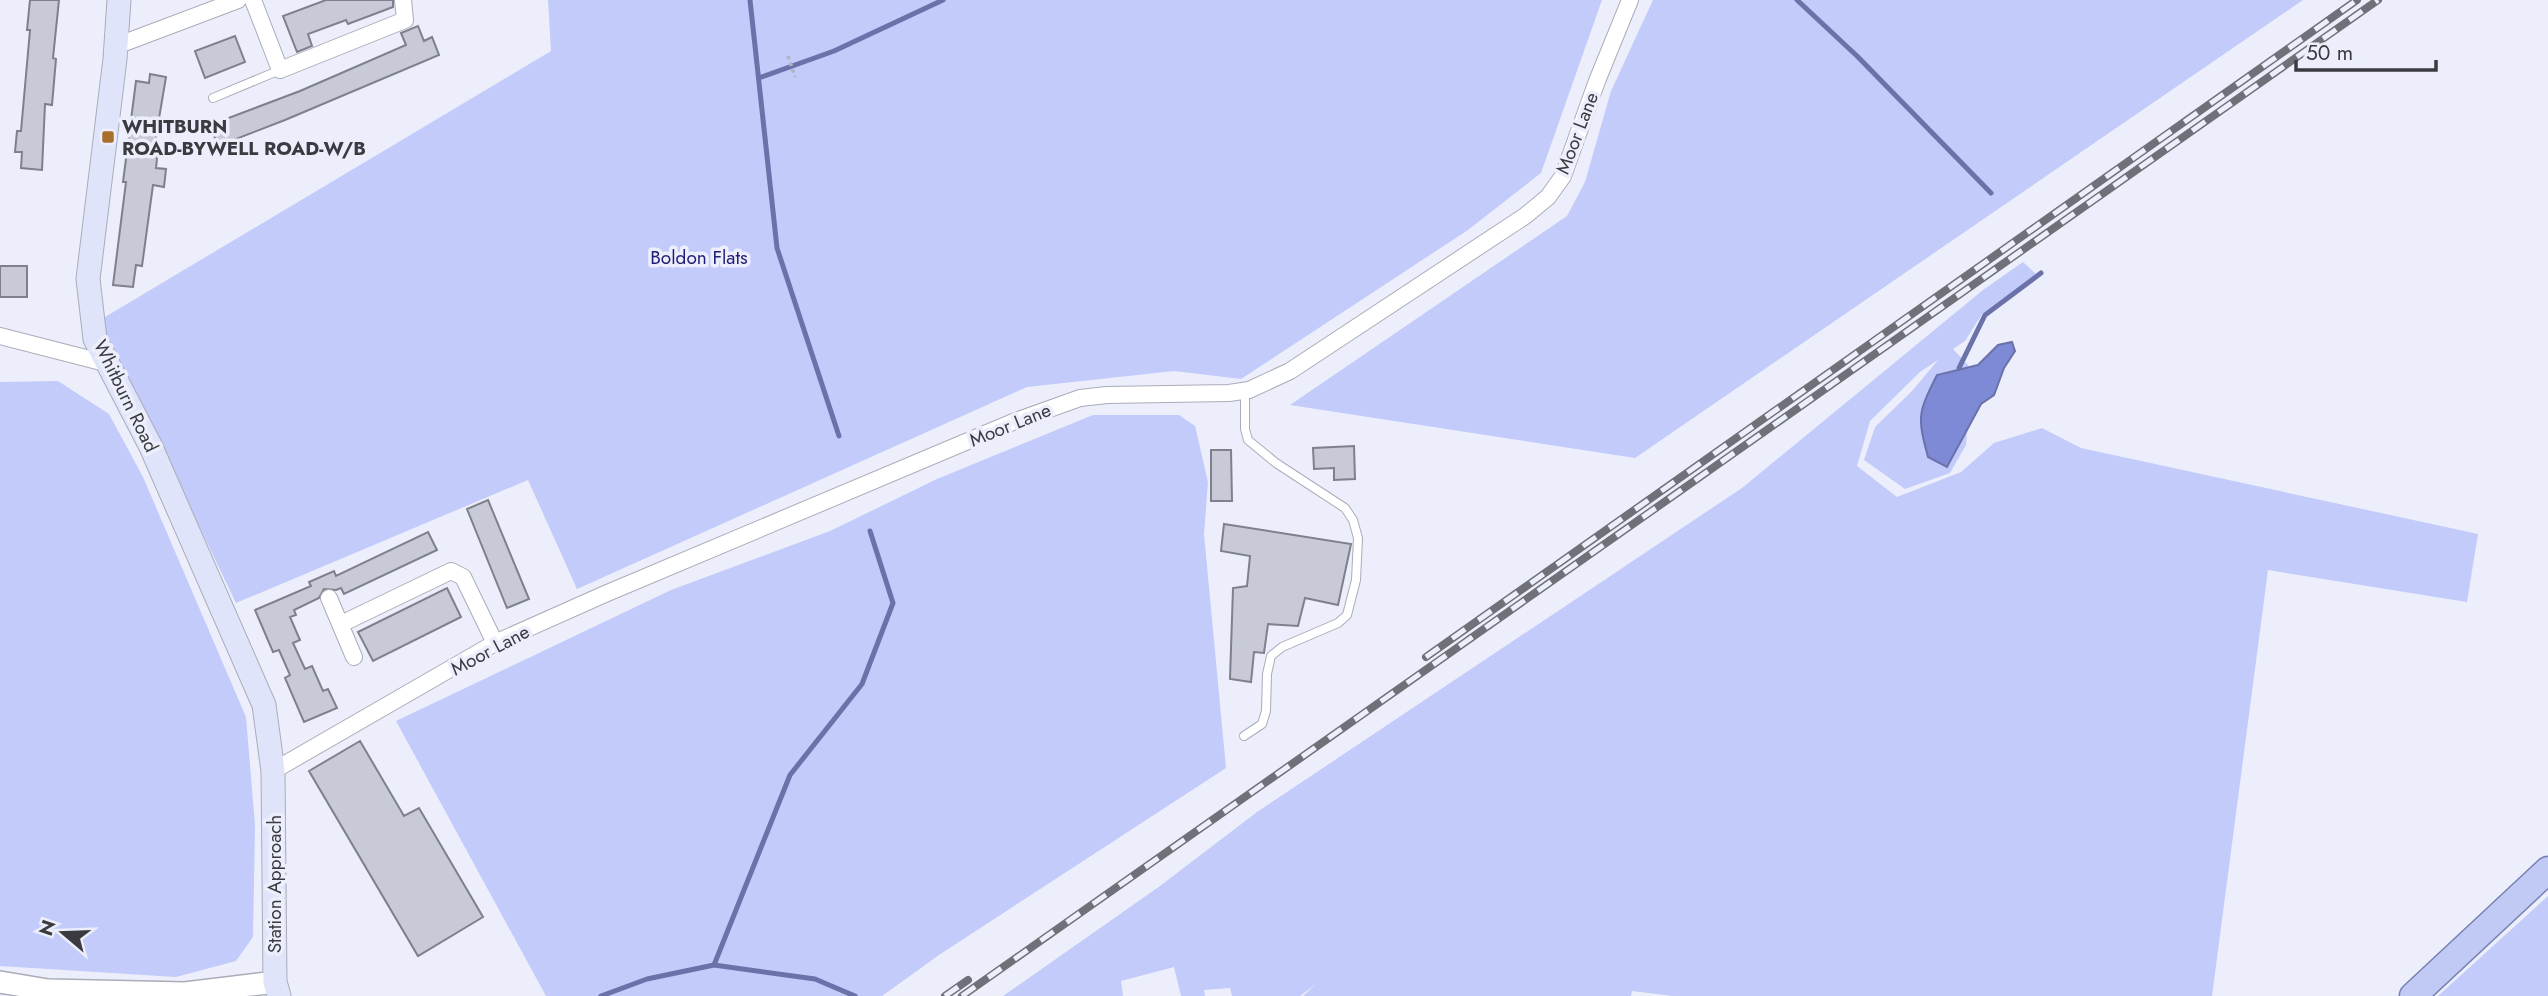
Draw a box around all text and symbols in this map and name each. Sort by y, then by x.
scale bar [2296,28,2436,72]
text: 50 m [2306,38,2353,68]
street label: Moor Lane [1549,88,1605,178]
place label: WHITBURN ROAD-BYWELL ROAD-W/B [122,113,366,162]
marker: WHITBURN ROAD-BYWELL ROAD-W/B [100,129,116,145]
park label: Boldon Flats [650,244,748,271]
street label: Whitburn Road [87,335,165,457]
street label: Moor Lane [965,396,1055,454]
street label: Moor Lane [446,618,534,682]
street label: Station Approach [261,815,288,953]
north arrow [28,898,98,968]
text: N [32,916,63,939]

